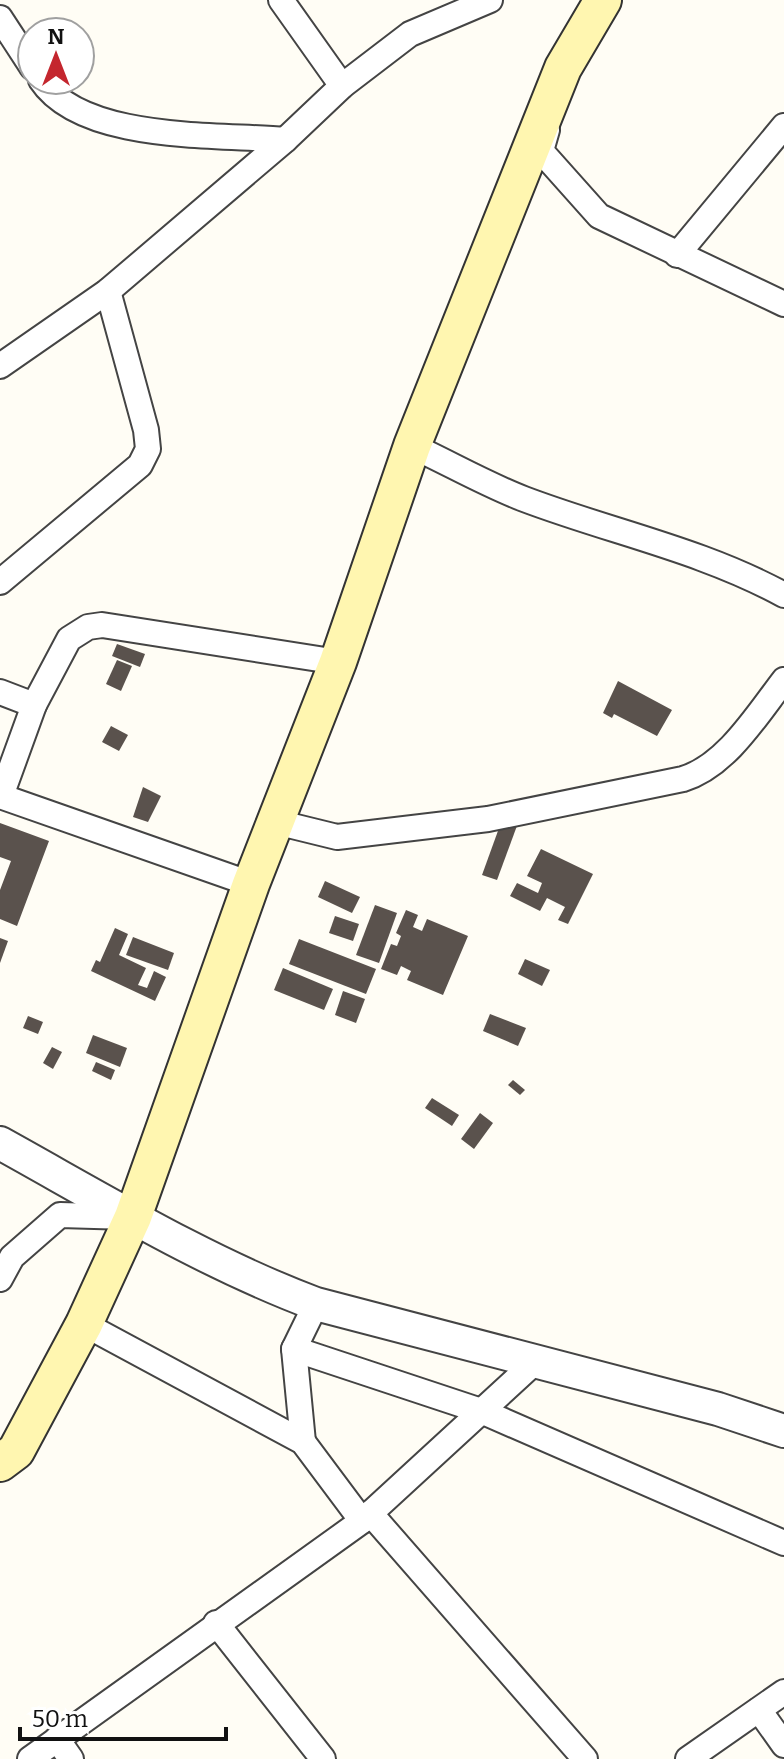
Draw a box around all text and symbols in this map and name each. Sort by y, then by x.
north arrow [16,16,96,96]
text: N [48,23,65,50]
scale bar [20,1691,226,1741]
text: 50 m [32,1705,88,1733]

